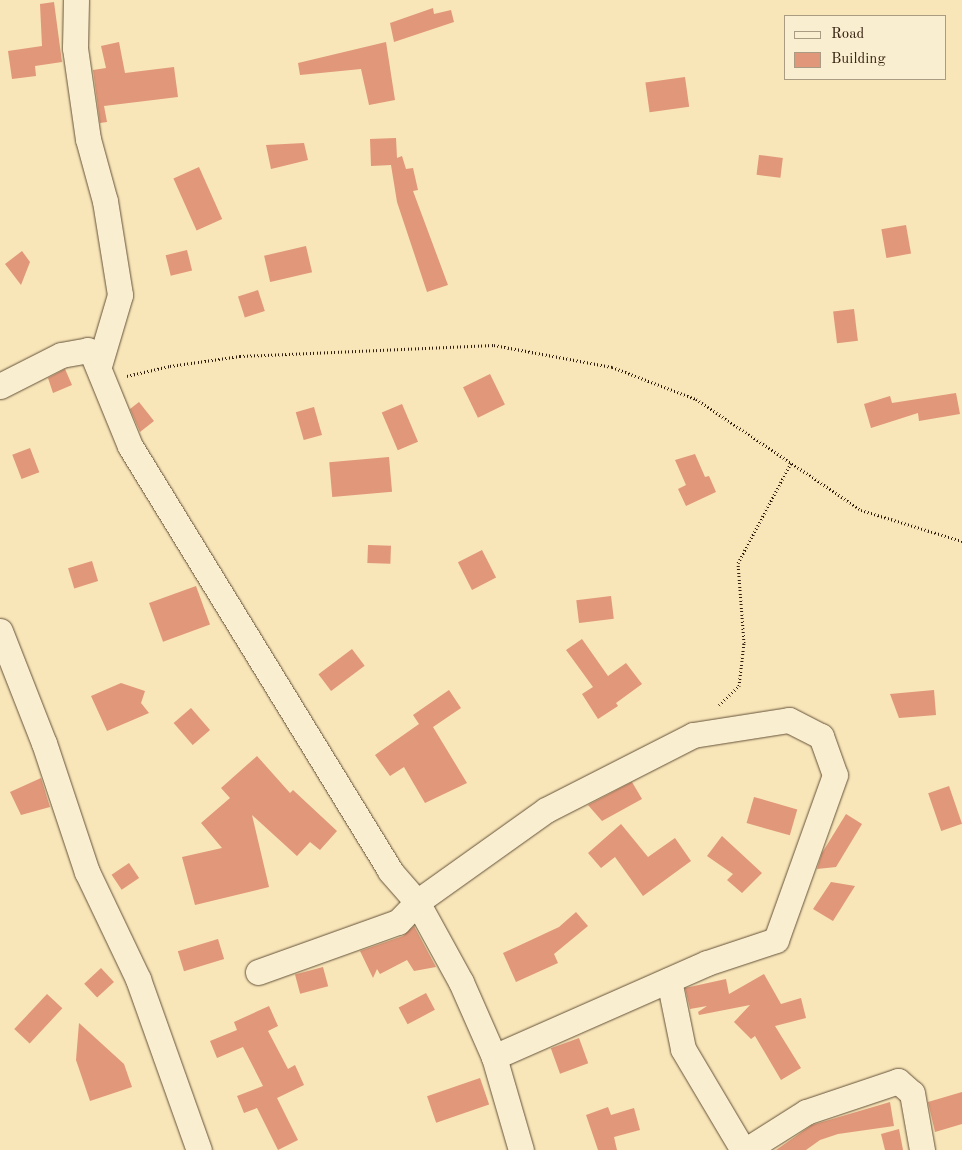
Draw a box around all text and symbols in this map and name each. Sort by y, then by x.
legend [784,15,947,80]
text: Road [831,27,864,42]
text: Building [831,52,886,67]

